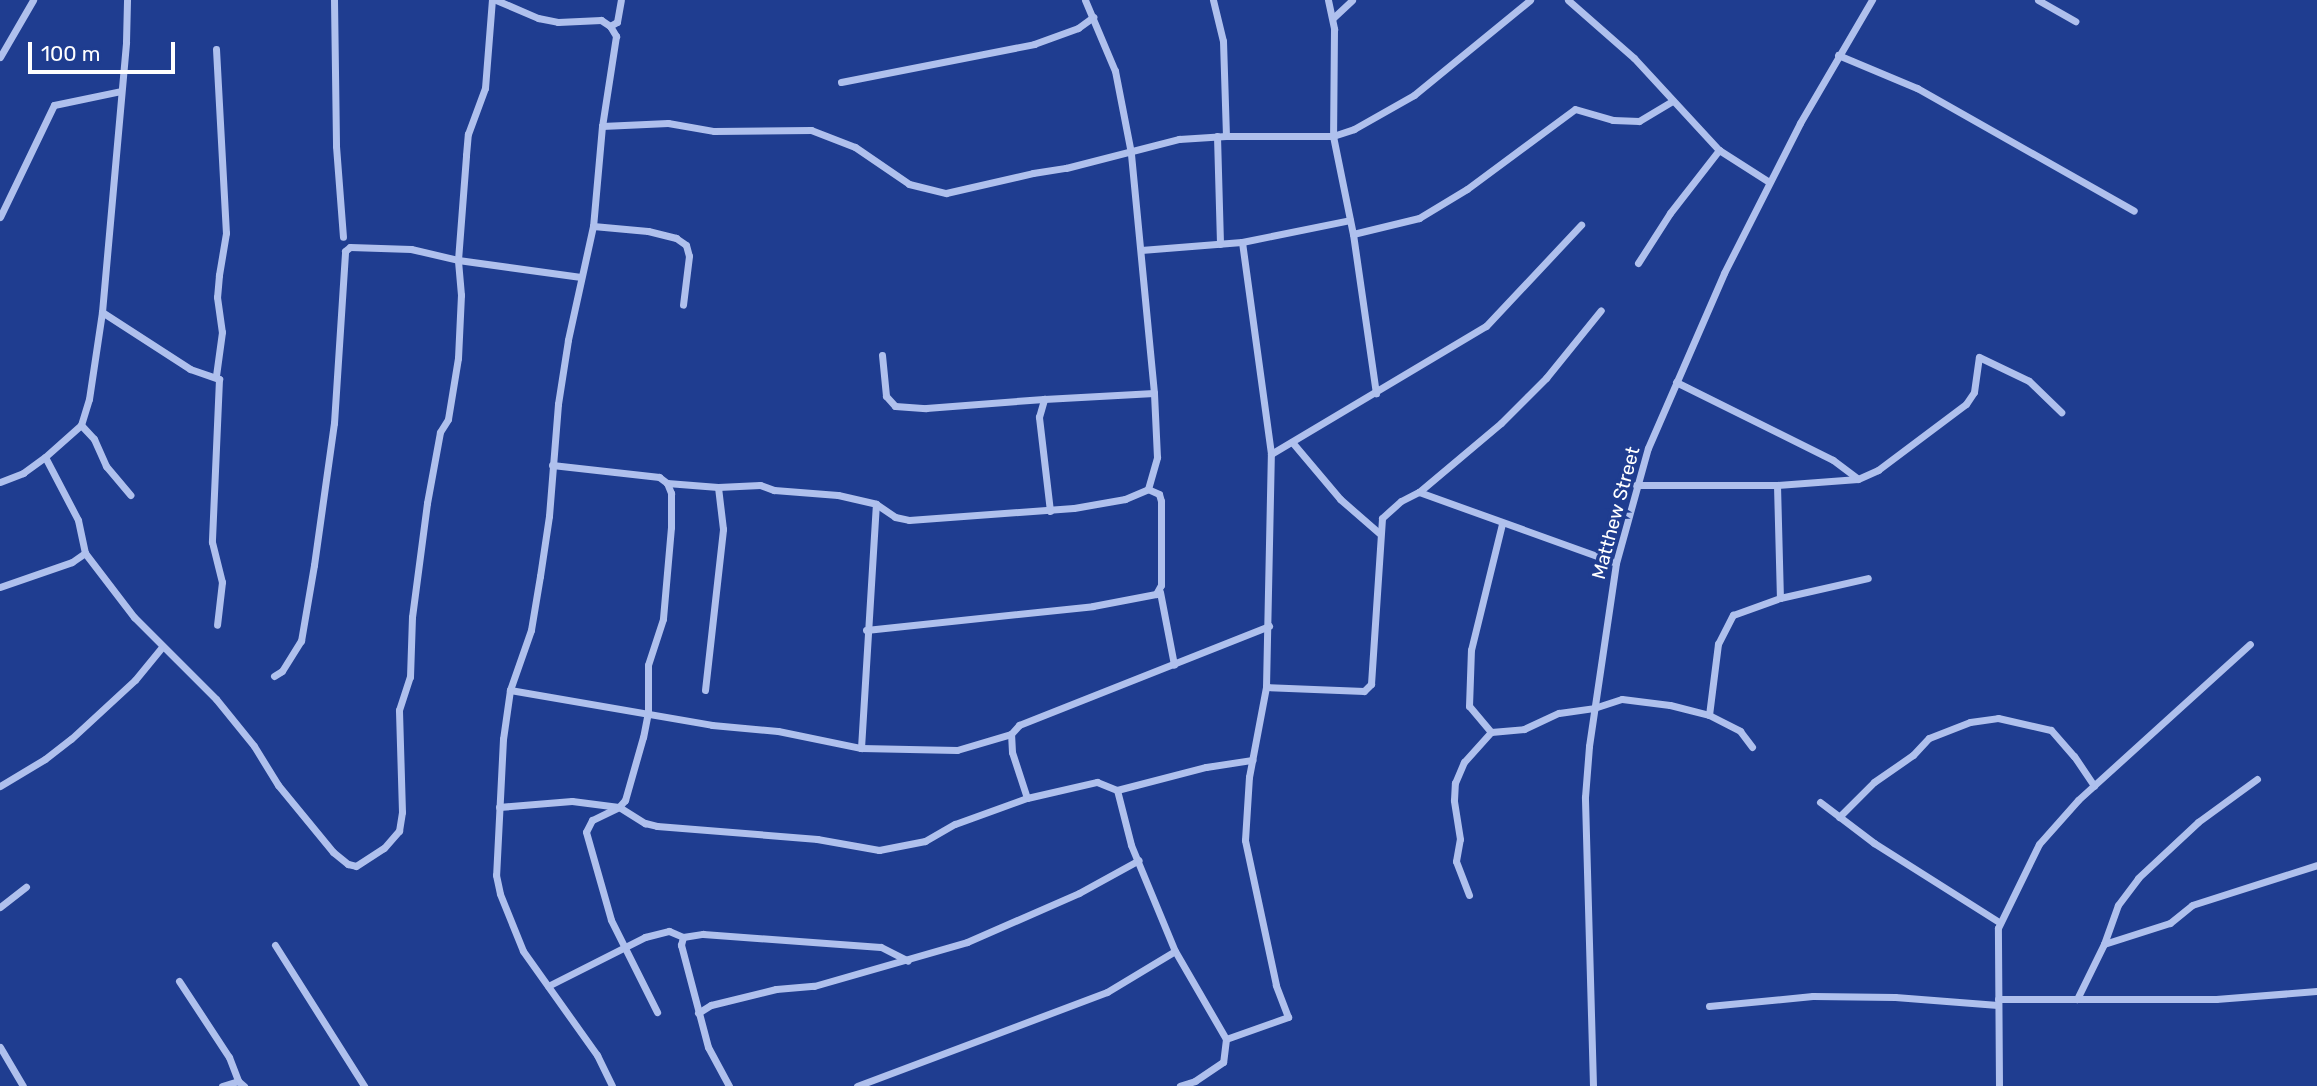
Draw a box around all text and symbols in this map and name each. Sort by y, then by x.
scale bar [32,28,178,72]
text: 100 m [41,41,100,66]
street label: Matthew Street [1587,444,1645,582]

